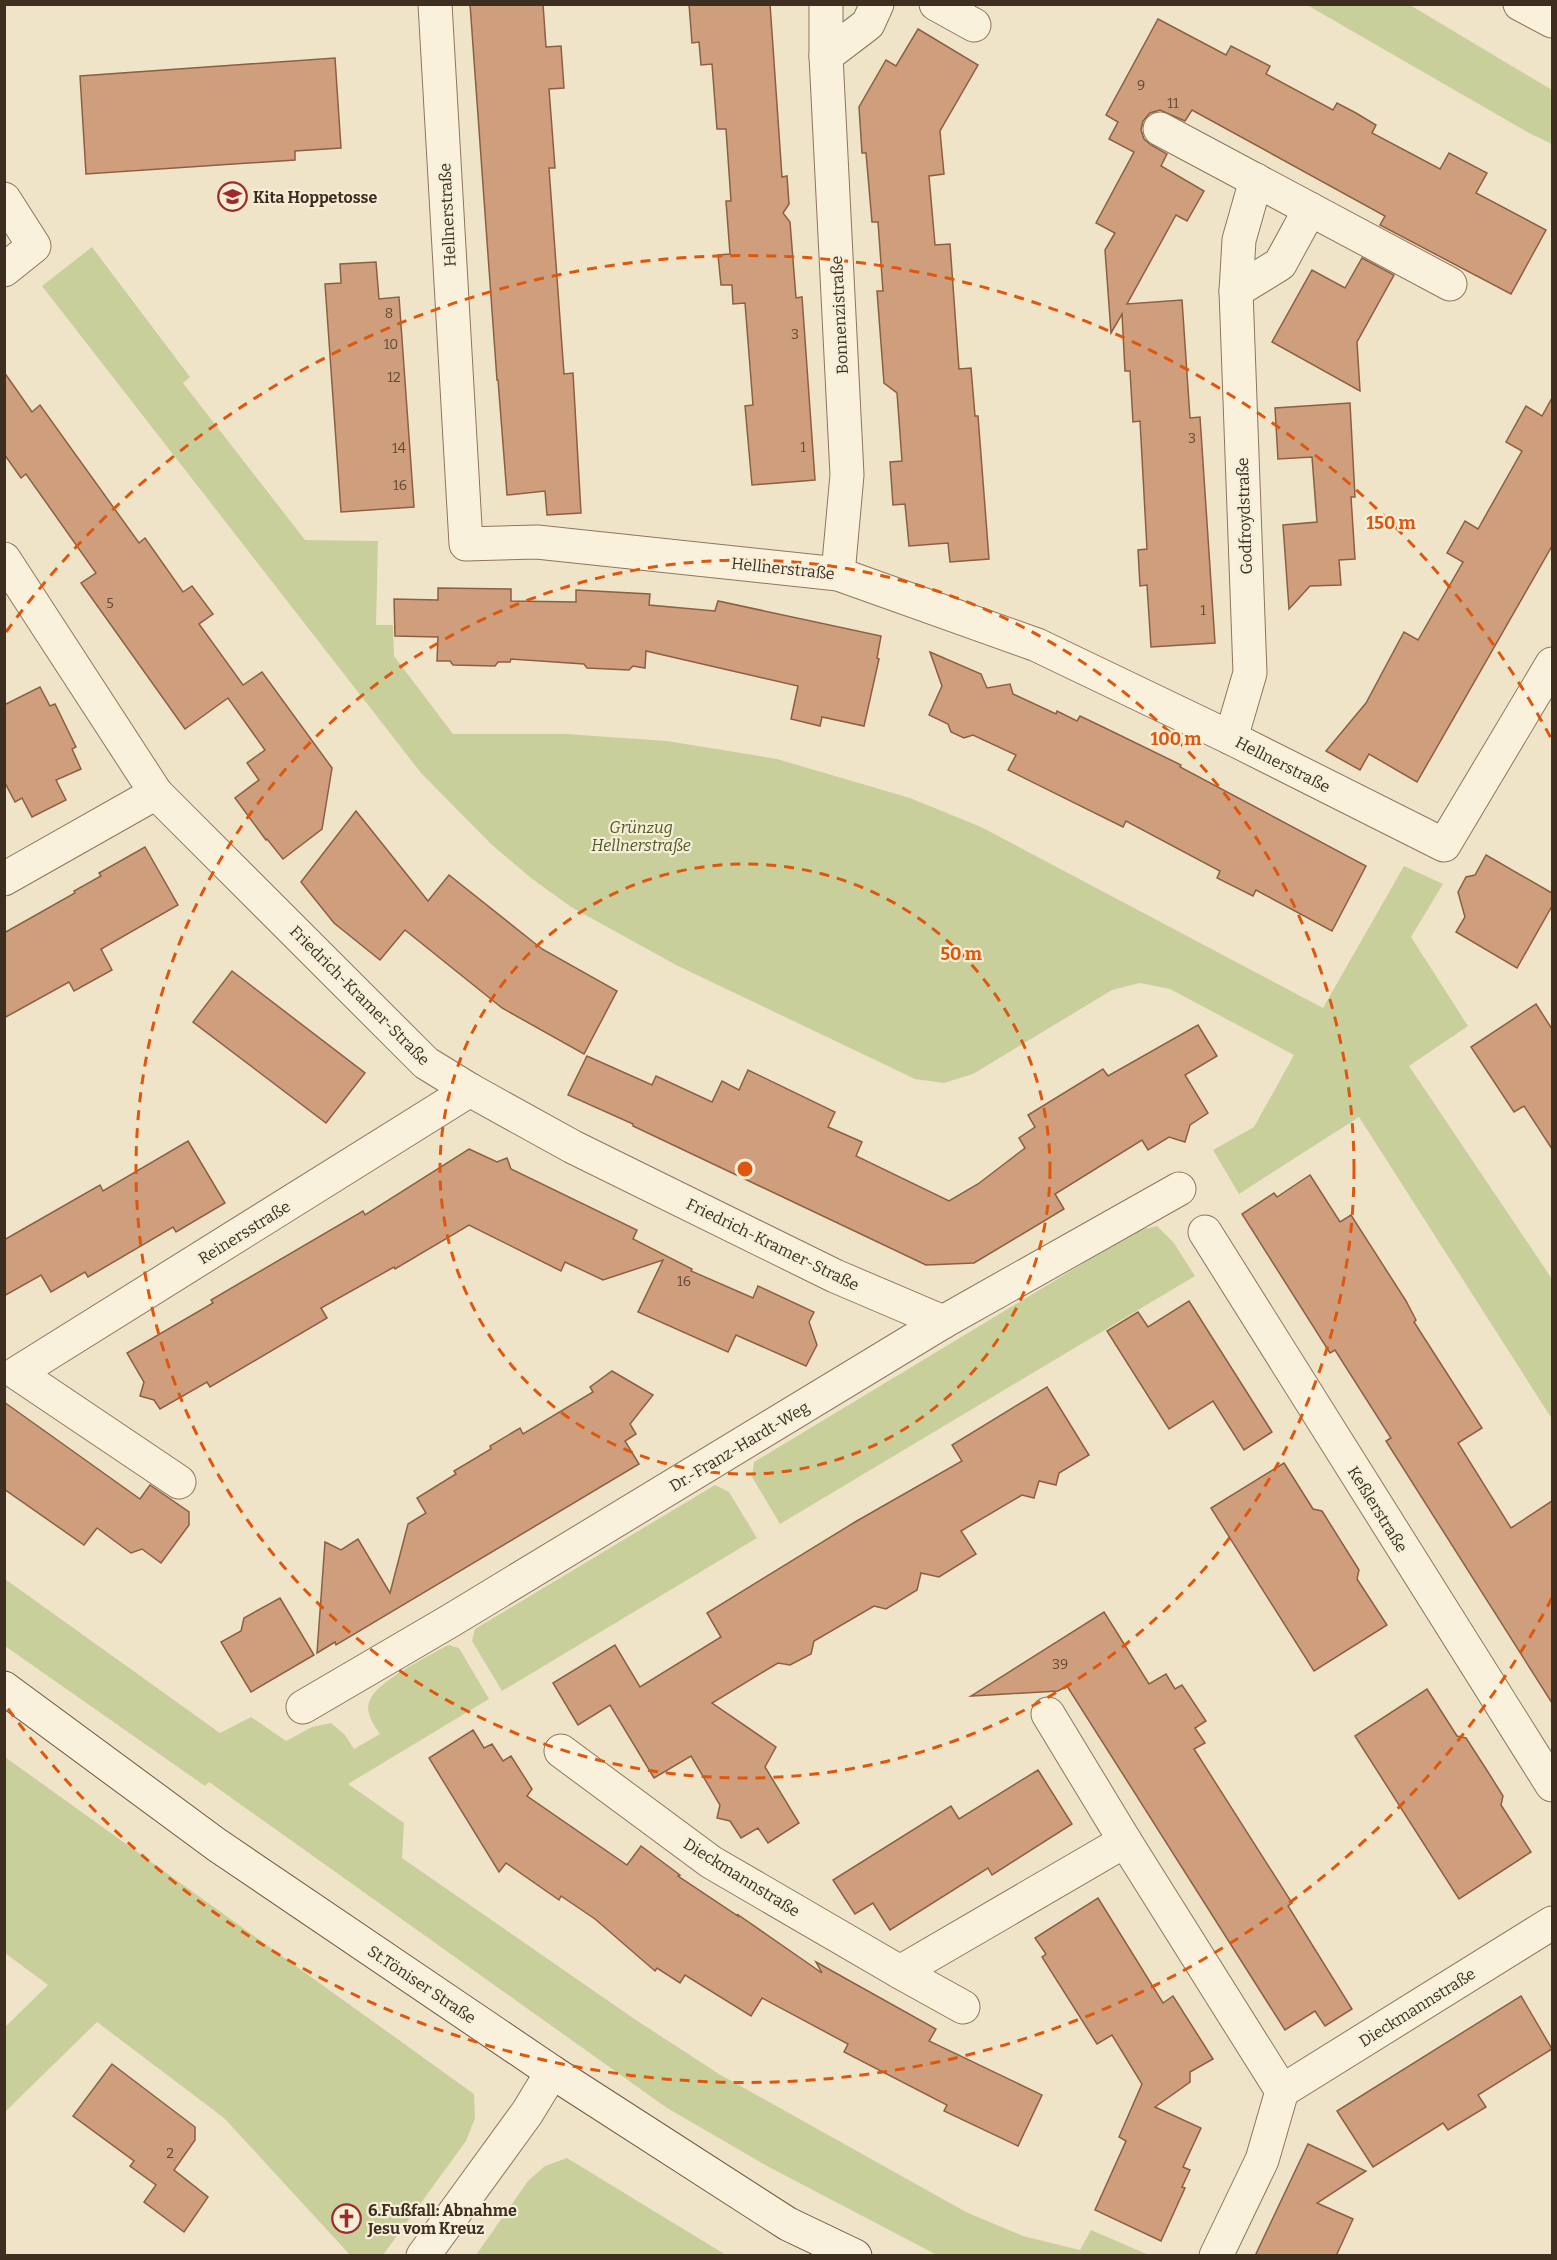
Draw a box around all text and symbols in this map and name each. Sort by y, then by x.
house number: 9 [1137,77,1145,94]
house number: 11 [1167,95,1179,112]
street label: Hellnerstraße [435,163,460,267]
school or university icon: Kita Hoppetosse [216,181,248,213]
place label: Kita Hoppetosse [253,188,377,207]
street label: Bonnenzistraße [827,255,852,375]
house number: 8 [385,305,393,322]
house number: 3 [791,326,799,343]
house number: 10 [384,336,398,353]
house number: 12 [387,369,401,386]
house number: 3 [1188,430,1196,447]
house number: 1 [800,439,806,456]
house number: 14 [392,440,406,457]
street label: Godfroydstraße [1233,457,1256,575]
house number: 16 [393,477,407,494]
text: 150 m [1366,512,1416,534]
street label: Hellnerstraße [730,554,836,583]
house number: 5 [106,595,114,612]
house number: 1 [1200,602,1206,619]
text: 100 m [1150,728,1202,750]
street label: Hellnerstraße [1232,732,1333,797]
park label: Grünzug Hellnerstraße [591,818,691,855]
street label: Friedrich-Kramer-Straße [286,922,433,1069]
text: 50 m [940,943,982,965]
centre of rings [735,1159,755,1179]
street label: Friedrich-Kramer-Straße [683,1194,862,1295]
street label: Reinersstraße [195,1197,294,1268]
house number: 16 [677,1273,691,1290]
street label: Dr.-Franz-Hardt-Weg [666,1397,813,1496]
street label: Keßlerstraße [1344,1463,1411,1556]
house number: 39 [1052,1656,1068,1673]
street label: Dieckmannstraße [680,1834,803,1921]
street label: St.Töniser Straße [364,1941,479,2028]
street label: Dieckmannstraße [1356,1964,1479,2051]
house number: 2 [166,2145,174,2162]
place label: 6.Fußfall: Abnahme Jesu vom Kreuz [367,2201,517,2238]
church icon: 6.Fußfall: Abnahme Jesu vom Kreuz [331,2203,363,2235]

